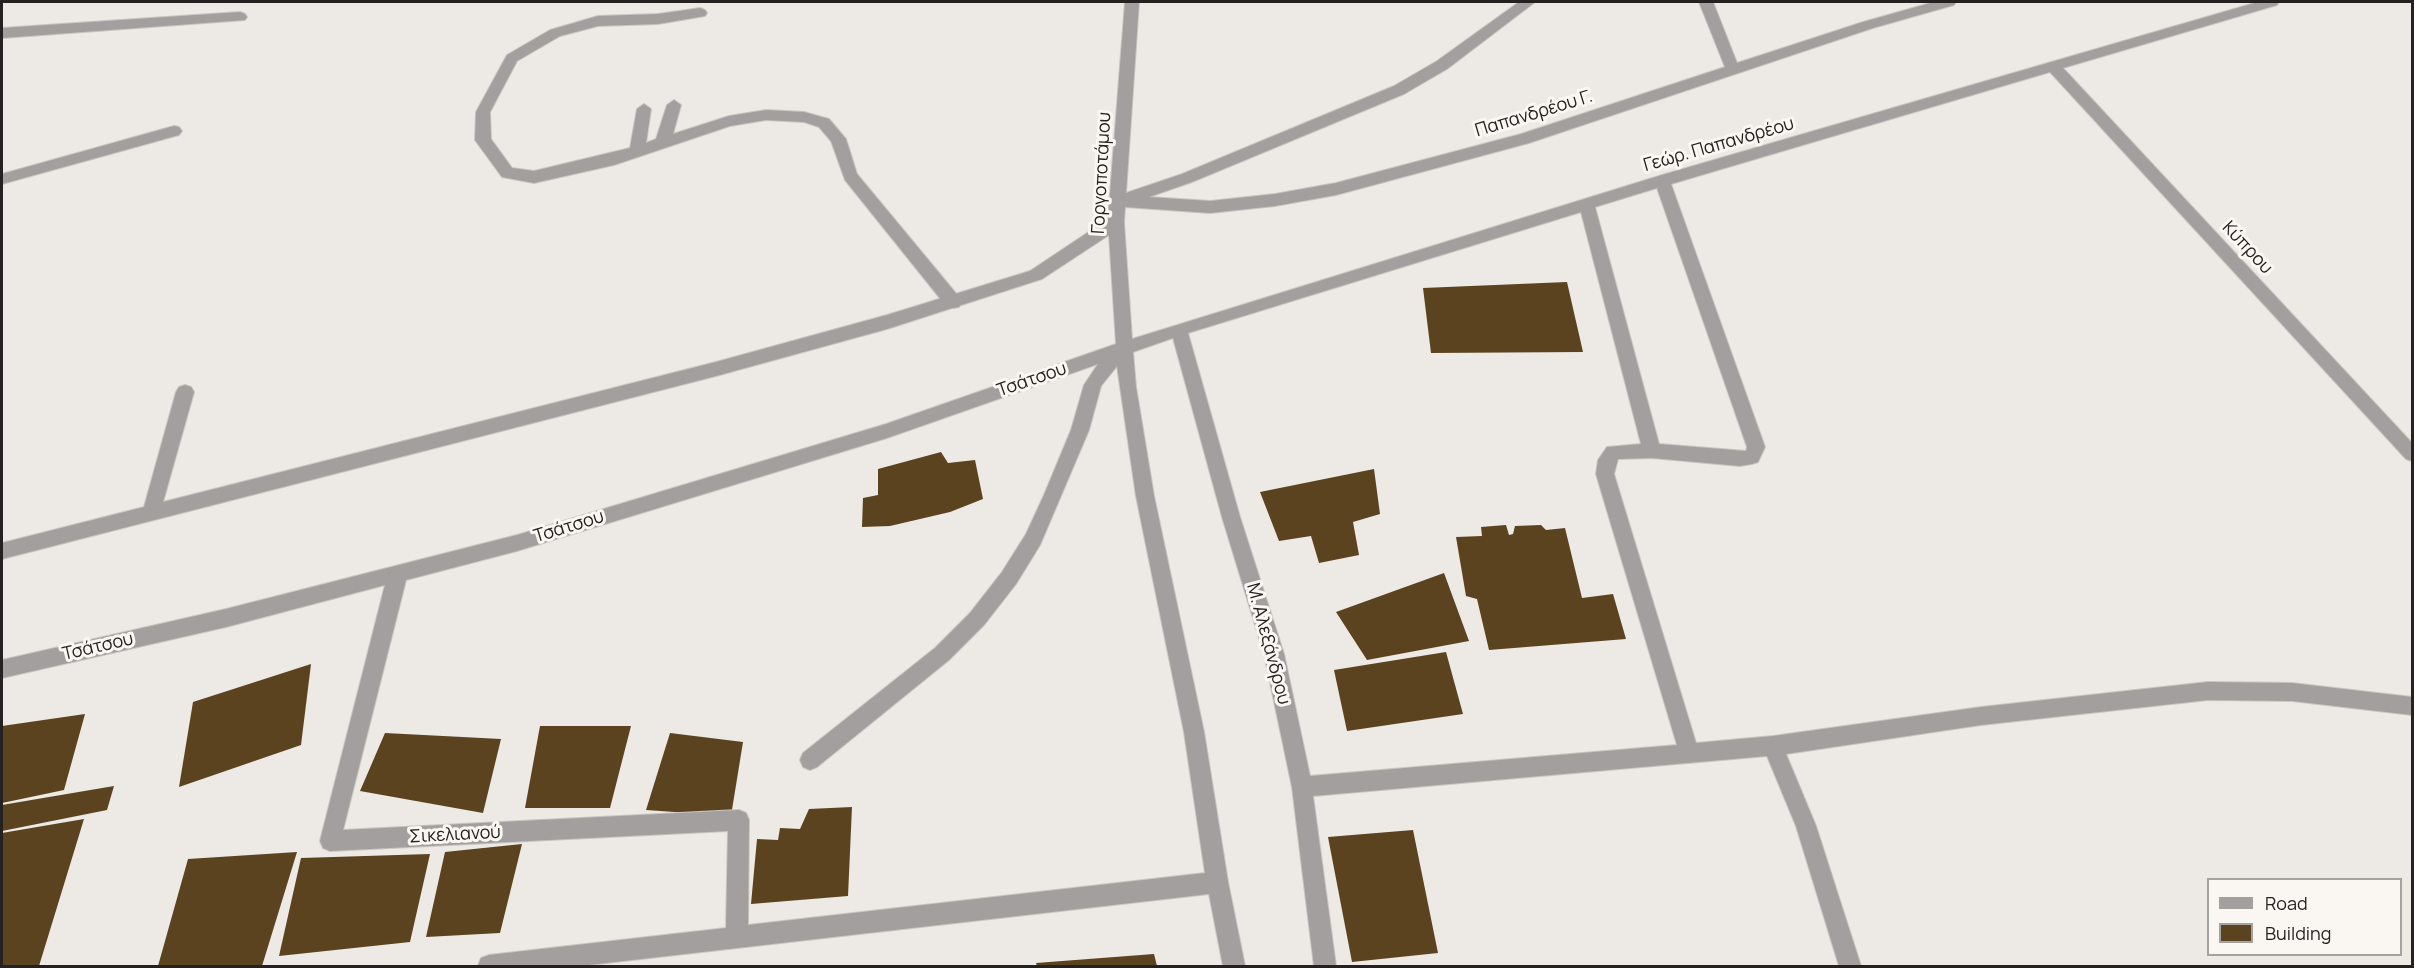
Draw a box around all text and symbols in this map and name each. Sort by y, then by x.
street label: Παπανδρέου Γ. [1473,86,1595,142]
street label: Γοργοποτάμου [1088,111,1116,235]
street label: Γεώρ. Παπανδρέου [1641,113,1797,177]
street label: Κύπρου [2217,217,2277,279]
street label: Τσάτσου [994,358,1070,402]
street label: Τσάτσου [531,506,607,548]
street label: Μ. Αλεξάνδρου [1241,581,1295,707]
street label: Τσάτσου [60,628,136,666]
street label: Σικελιανού [409,822,501,848]
legend [2207,878,2402,956]
text: Road [2265,891,2308,915]
text: Building [2265,921,2331,945]

